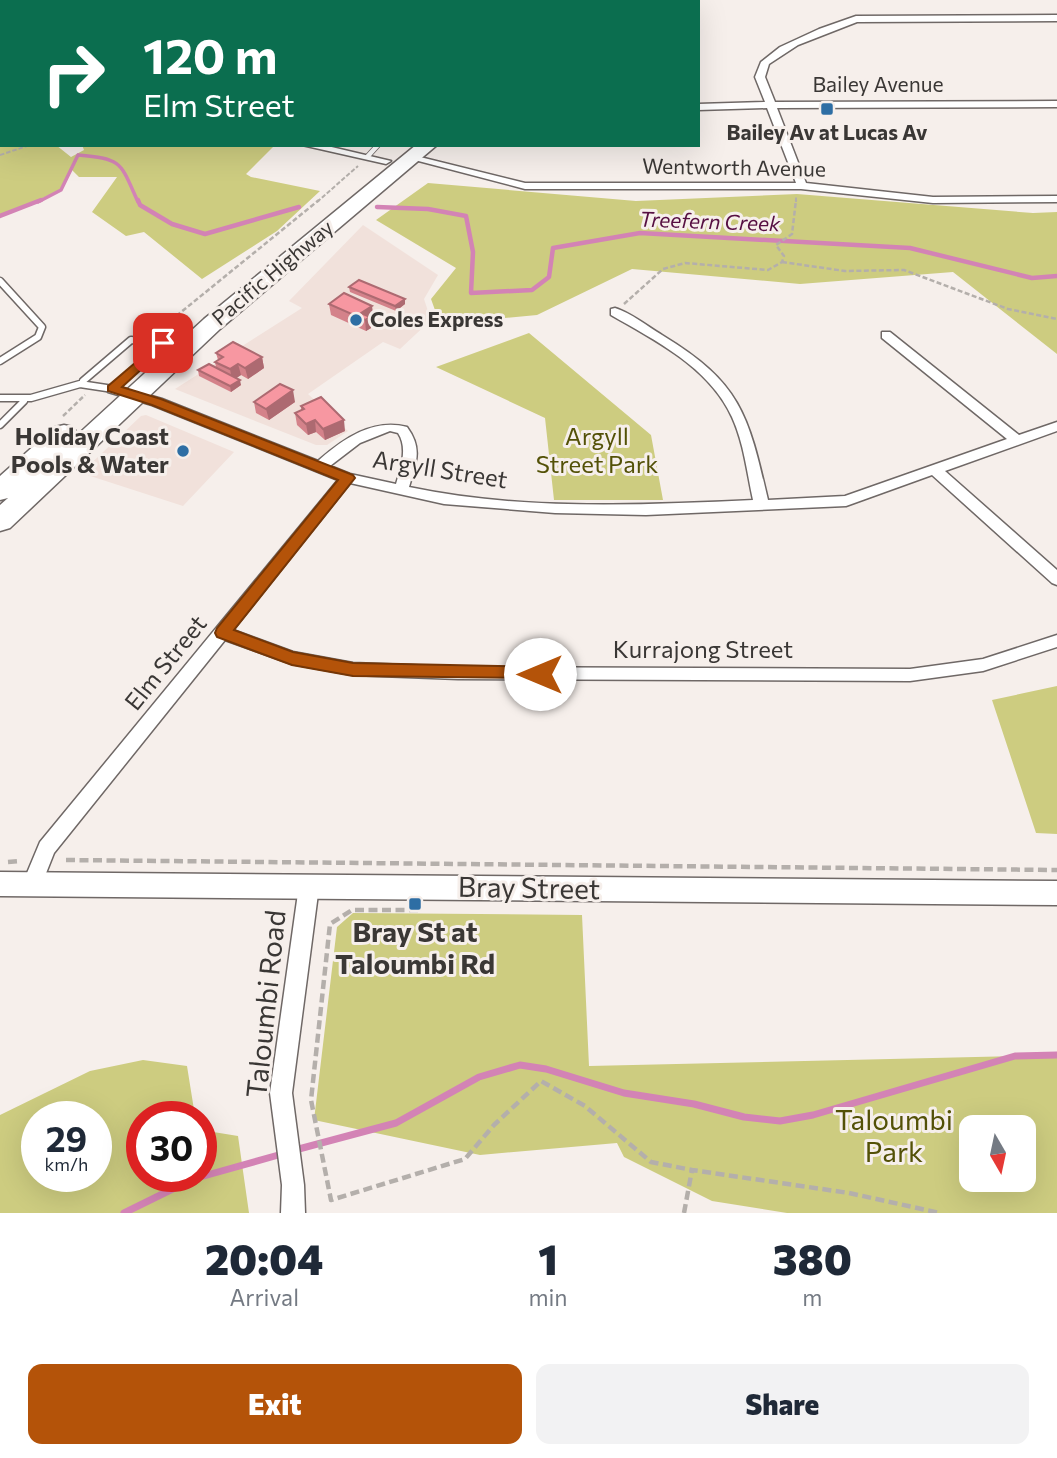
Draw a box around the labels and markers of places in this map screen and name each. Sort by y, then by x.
marker: Bailey Av at Lucas Av [819,101,835,117]
place label: Bailey Av at Lucas Av [727,119,928,144]
place label: Coles Express [370,306,504,331]
marker: Coles Express [348,312,364,328]
pin [133,313,193,373]
place label: Holiday Coast Pools & Water [11,421,169,478]
marker: Holiday Coast Pools & Water [175,443,191,459]
marker: Bray St at Taloumbi Rd [407,896,423,912]
place label: Bray St at Taloumbi Rd [335,914,495,980]

